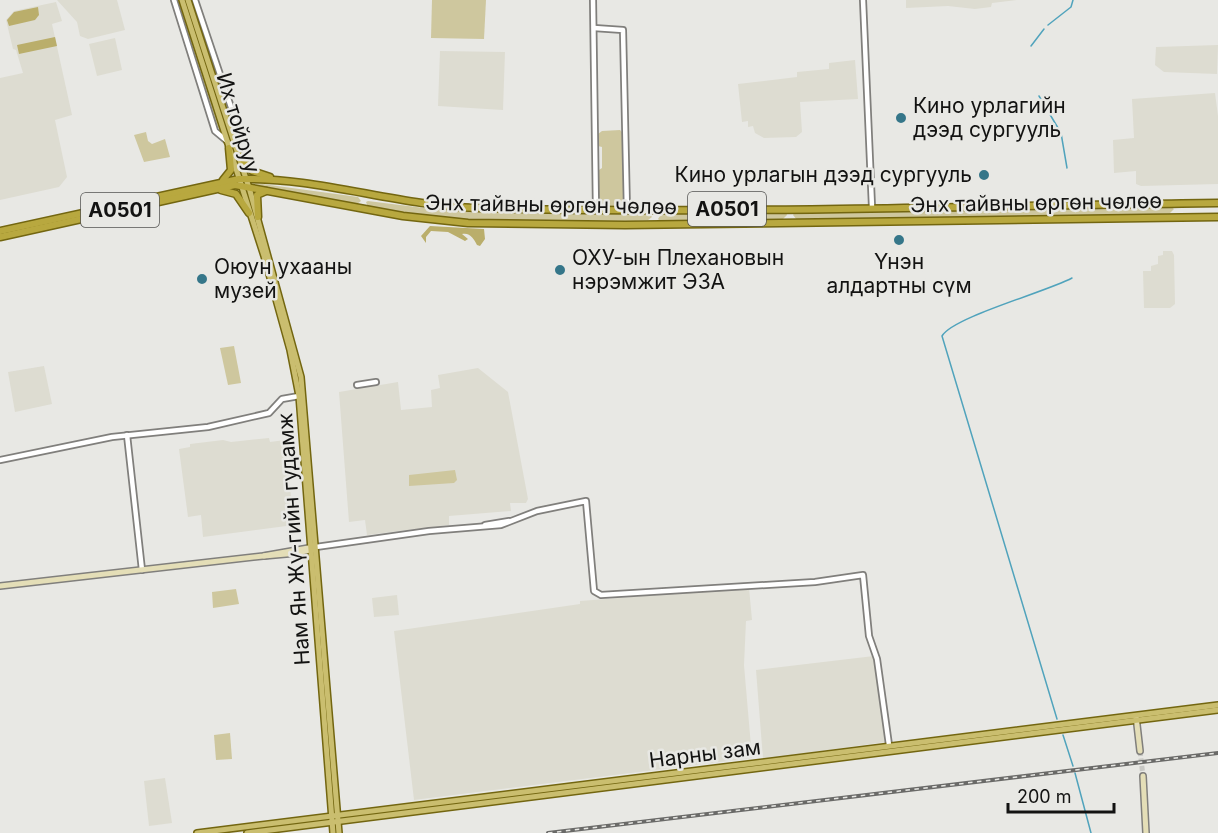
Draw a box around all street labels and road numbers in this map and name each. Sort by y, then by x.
street label: Их тойруу [211,70,266,176]
street label: Энх тайвны өргөн чөлөө [910,188,1162,217]
street label: Энх тайвны өргөн чөлөө [425,190,677,219]
road number: A0501 [688,192,766,226]
road number: A0501 [81,193,159,227]
street label: Нам Ян Жү-гийн гудамж [272,412,315,666]
street label: Нарны зам [648,734,762,773]

